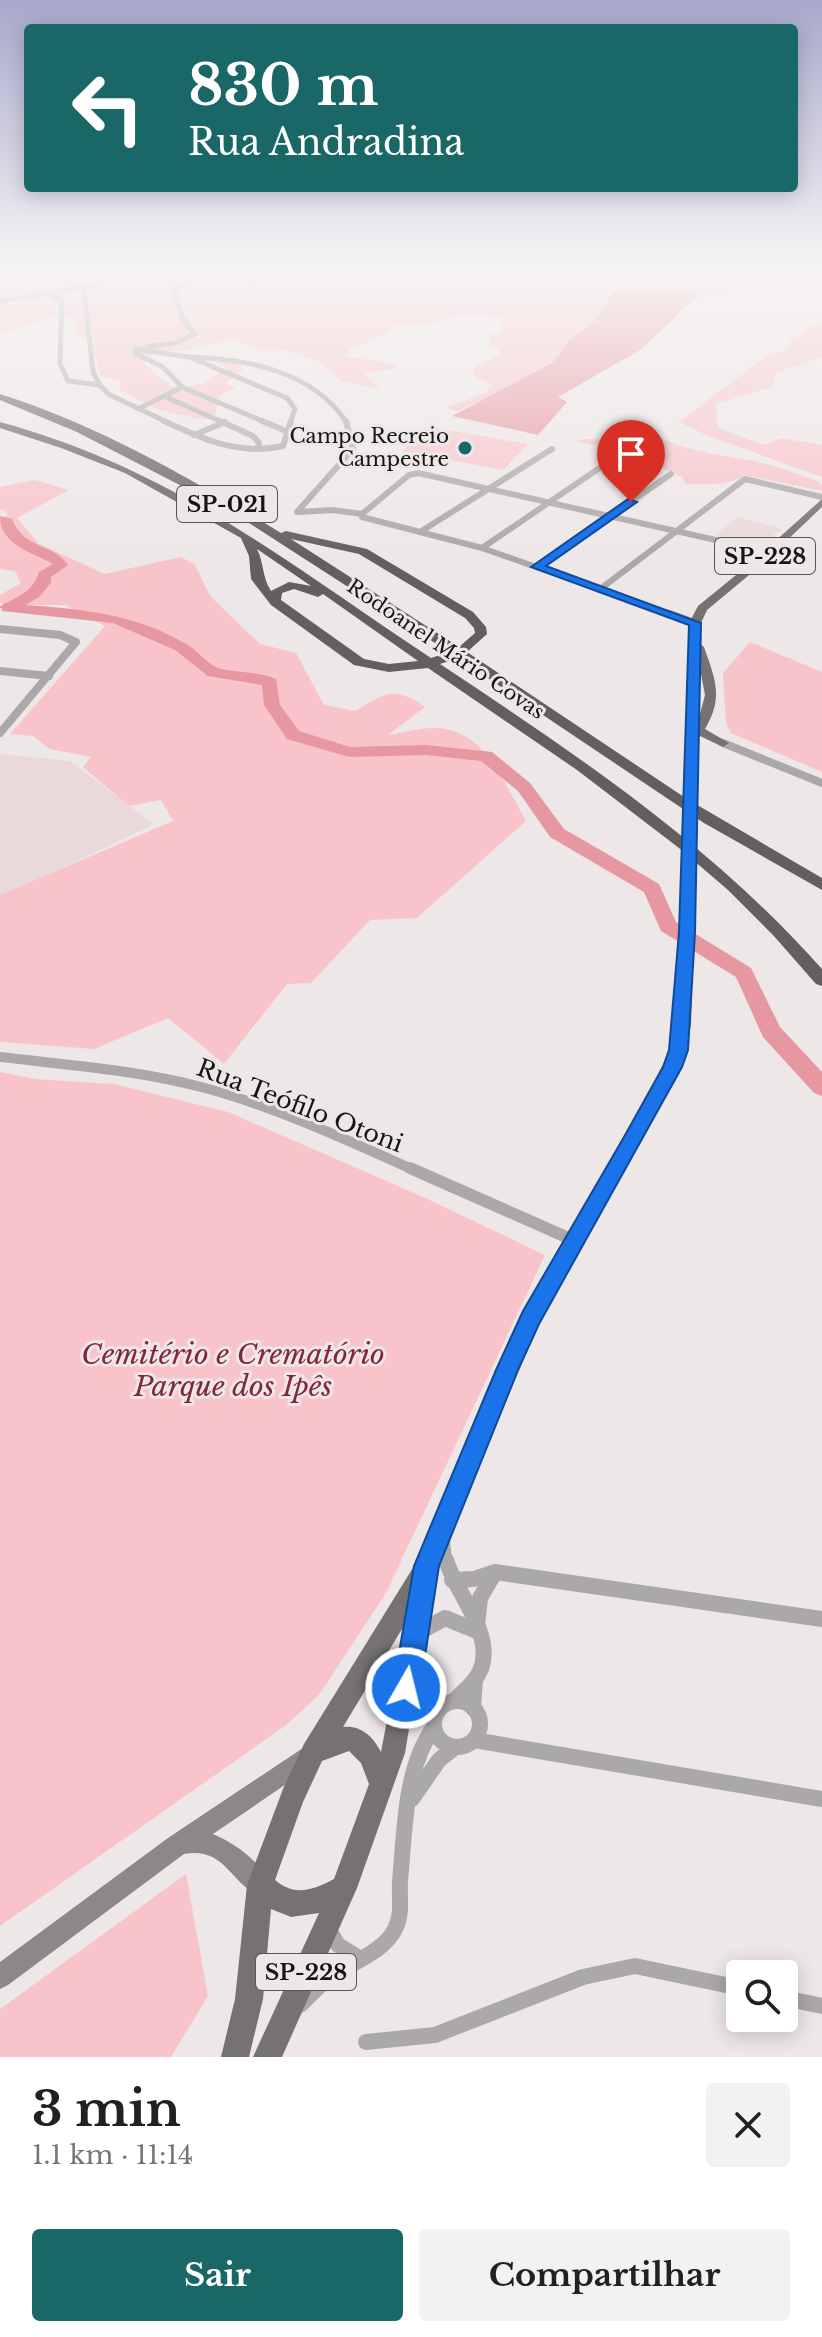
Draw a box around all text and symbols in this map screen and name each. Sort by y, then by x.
text: 830 m [188,51,378,120]
icon: left [56,56,160,160]
text: Rua Andradina [188,120,464,165]
pin [597,420,665,502]
place label: Campo Recreio Campestre [290,424,449,471]
icon: arrive [609,432,653,476]
marker: Campo Recreio Campestre [456,439,474,457]
road number: SP-021 [177,486,277,522]
road number: SP-228 [715,538,815,574]
street label: Rodoanel Mário Covas [343,574,549,724]
street label: Rua Teófilo Otoni [193,1053,407,1158]
park label: Cemitério e Crematório Parque dos Ipês [81,1337,385,1404]
position arrow [364,1646,448,1730]
road number: SP-228 [256,1954,356,1990]
map controls [726,1960,798,2032]
button: search [726,1960,798,2032]
text: 3 min [32,2079,181,2139]
button: close [706,2083,790,2167]
text: 1.1 km · 11:14 [32,2139,193,2171]
button: Sair [32,2229,403,2321]
button: Compartilhar [419,2229,790,2321]

